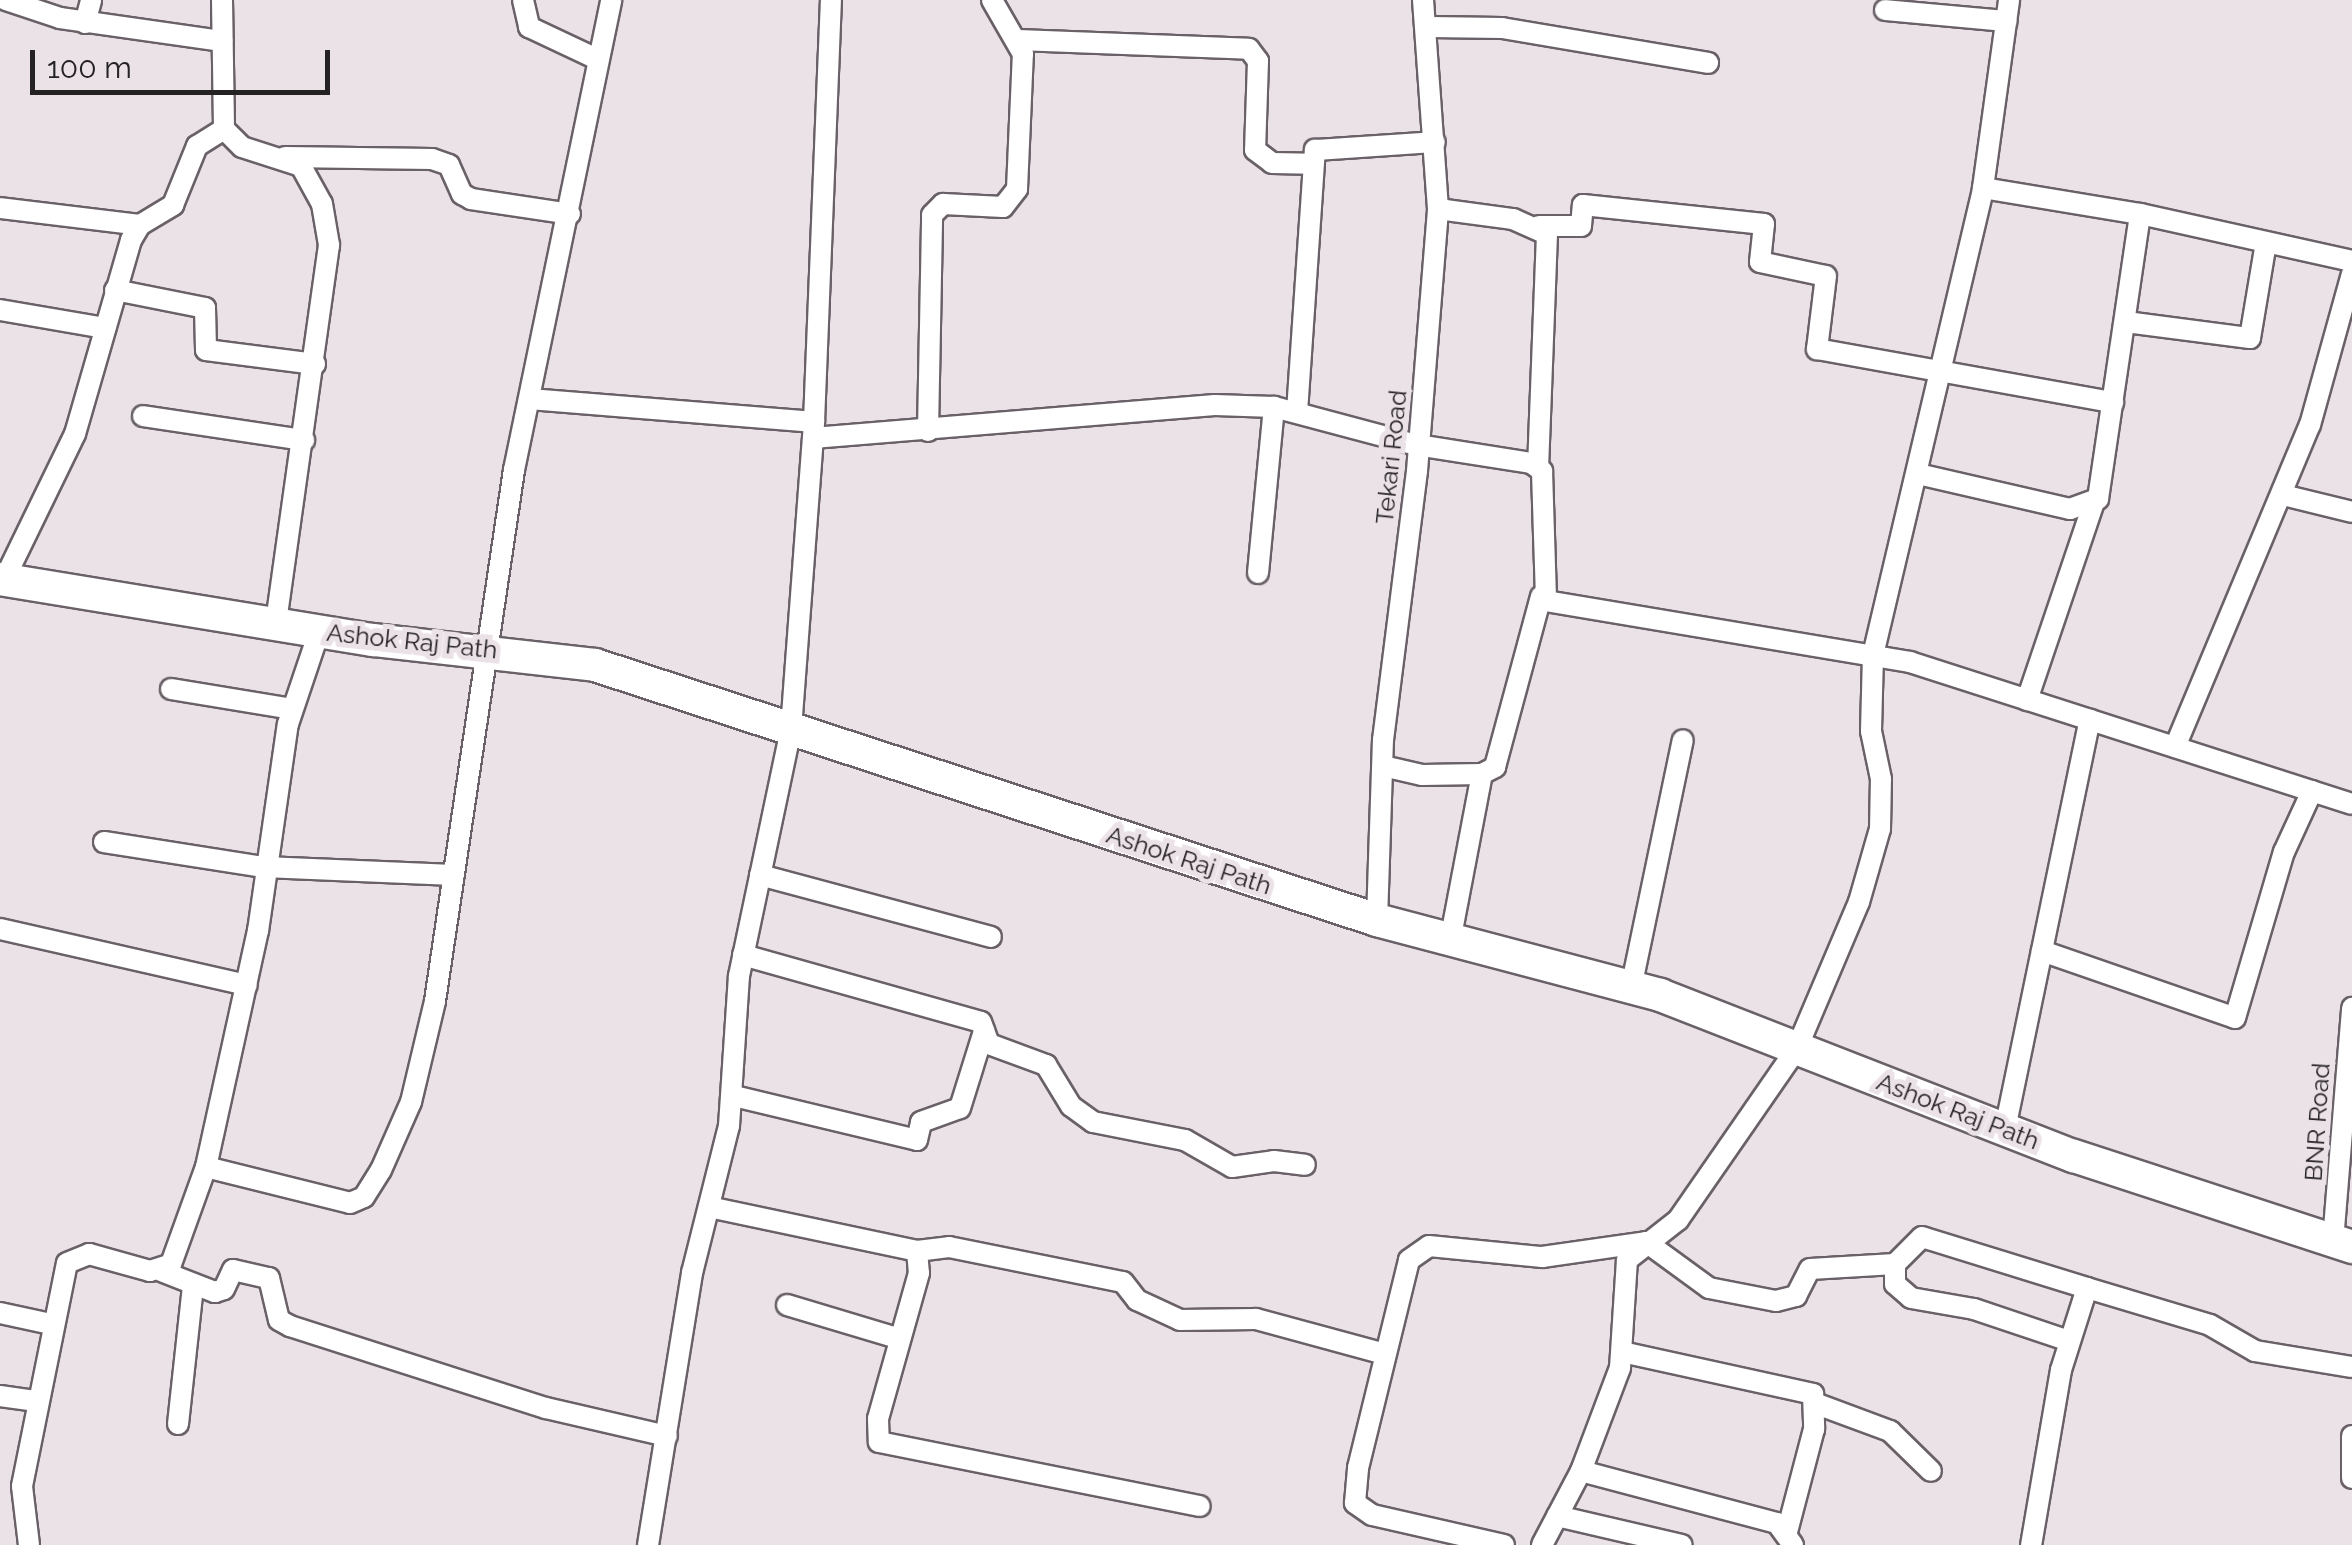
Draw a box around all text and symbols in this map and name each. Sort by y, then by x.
scale bar [35,30,335,92]
text: 100 m [47,50,132,85]
street label: Tekari Road [1369,389,1413,525]
street label: Ashok Raj Path [325,617,499,665]
street label: Ashok Raj Path [1103,819,1275,901]
street label: BNR Road [2298,1062,2336,1182]
street label: Ashok Raj Path [1873,1066,2043,1156]

